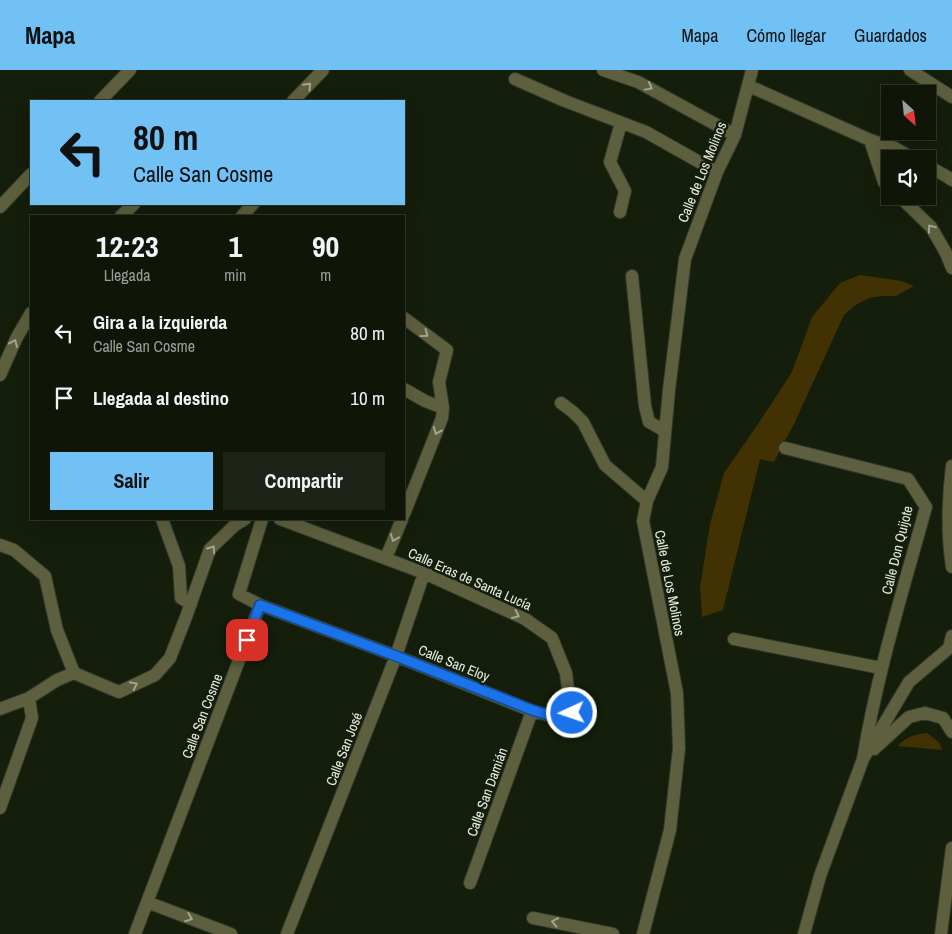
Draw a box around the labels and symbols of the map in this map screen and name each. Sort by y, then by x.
one-way arrow [643,81,652,91]
one-way arrow [302,82,311,91]
north arrow [881,85,936,140]
street label: Calle de Los Molinos [674,119,731,225]
one-way arrow [928,225,936,234]
one-way arrow [419,328,429,337]
one-way arrow [8,339,19,348]
one-way arrow [432,426,443,435]
street label: Calle Don Quijote [877,504,917,596]
street label: Calle de Los Molinos [651,529,689,638]
one-way arrow [390,534,400,542]
street label: Calle Eras de Santa Lucía [405,544,535,615]
one-way arrow [206,545,215,555]
one-way arrow [511,608,520,619]
pin [226,619,268,661]
street label: Calle San Eloy [416,641,493,686]
street label: Calle San Cosme [178,671,226,761]
one-way arrow [129,681,138,691]
position arrow [545,686,597,738]
street label: Calle San José [322,710,366,788]
street label: Calle San Damián [463,745,511,839]
one-way arrow [184,912,193,922]
one-way arrow [551,918,560,928]

